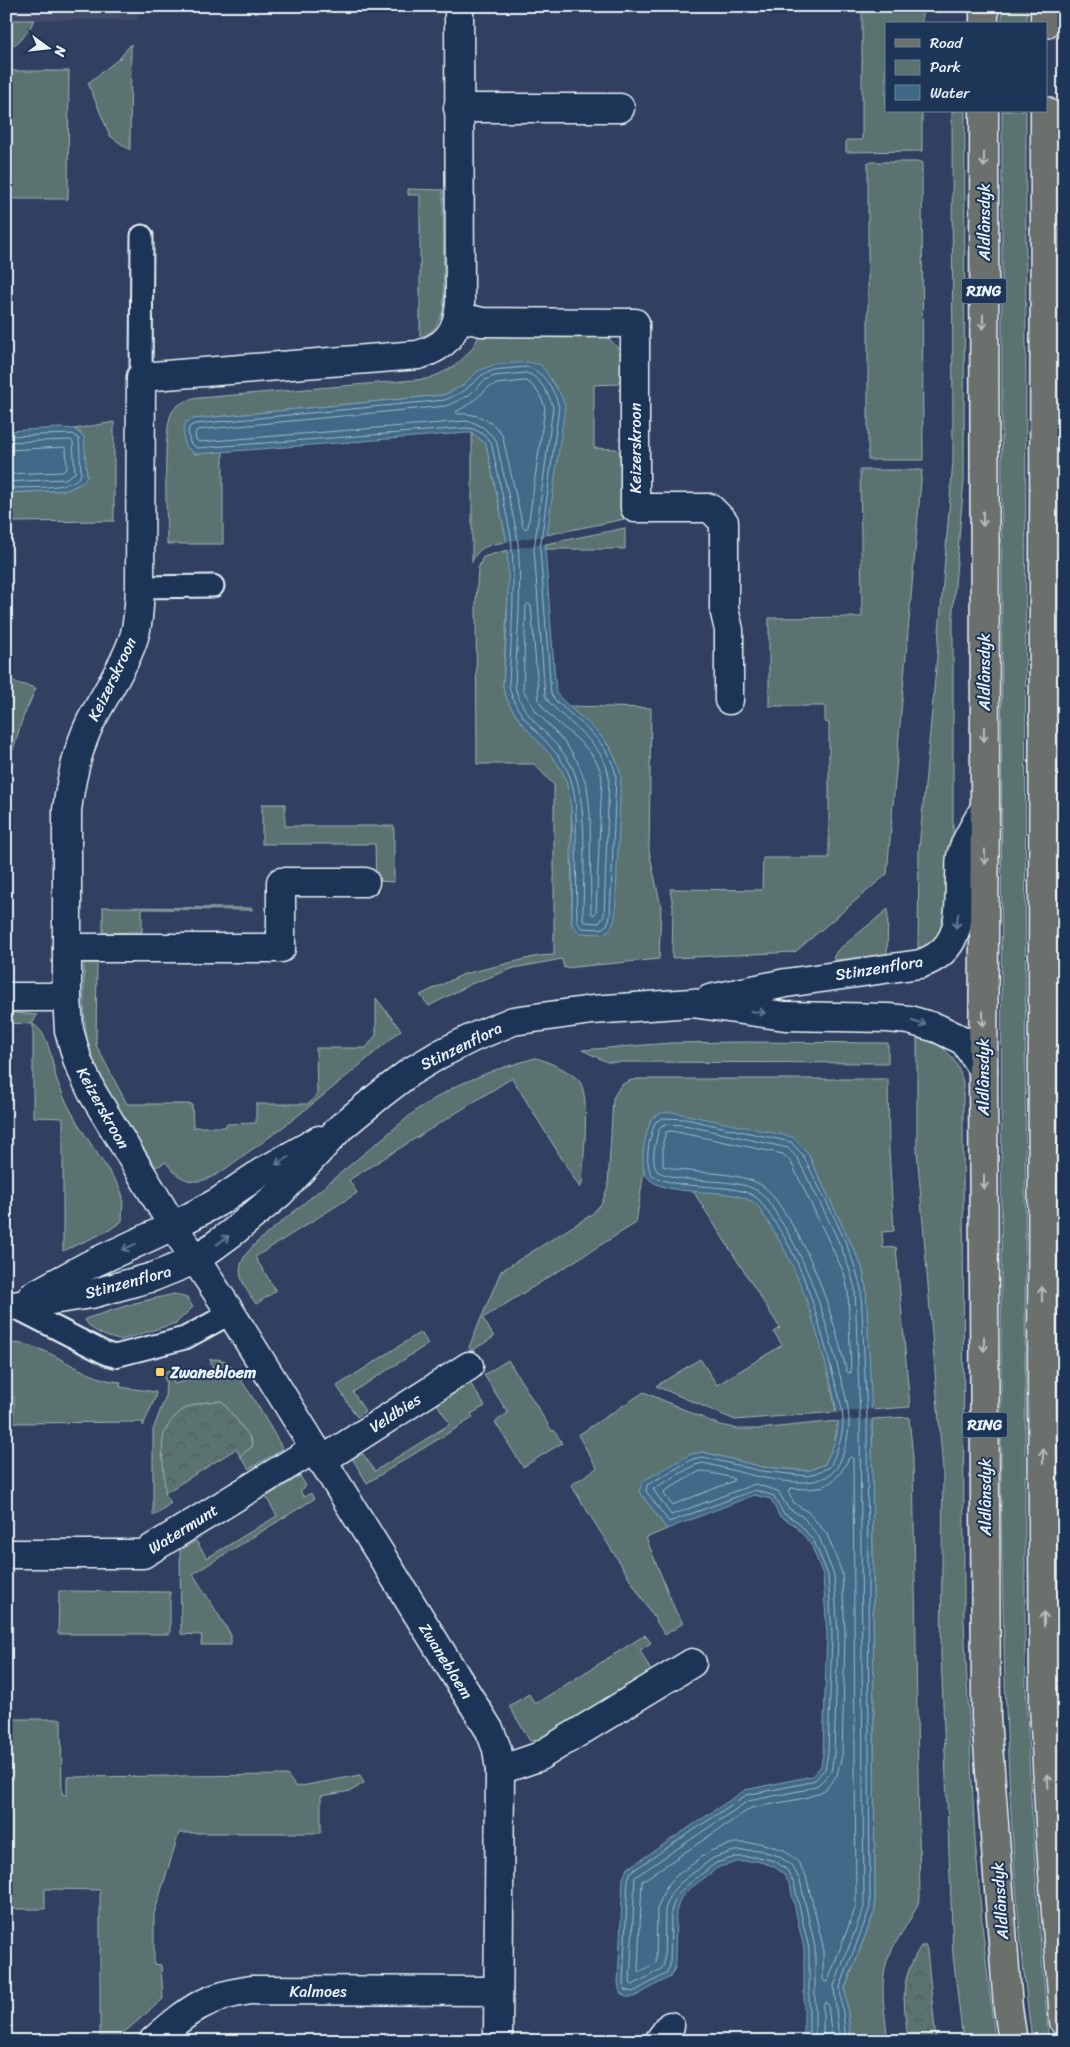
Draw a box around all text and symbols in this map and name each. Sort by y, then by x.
north arrow [22,22,72,72]
legend [885,22,1048,112]
text: Road [930,30,963,56]
text: N [47,42,74,59]
text: Park [930,54,961,80]
text: Water [930,80,970,106]
one-way arrow [979,152,989,168]
street label: Aldlânsdyk [970,183,999,262]
road number: RING [962,278,1006,304]
one-way arrow [978,314,988,330]
street label: Keizerskroon [621,402,650,493]
one-way arrow [979,511,988,527]
street label: Keizerskroon [79,632,145,726]
street label: Aldlânsdyk [970,633,999,712]
one-way arrow [980,726,989,742]
one-way arrow [980,849,989,865]
one-way arrow [952,912,962,928]
street label: Stinzenflora [833,947,925,989]
one-way arrow [749,1008,765,1018]
one-way arrow [978,1011,988,1027]
street label: Stinzenflora [415,1014,507,1078]
one-way arrow [911,1018,927,1028]
street label: Aldlânsdyk [969,1038,998,1117]
street label: Keizerskroon [68,1061,138,1155]
one-way arrow [275,1157,290,1166]
one-way arrow [979,1174,989,1190]
one-way arrow [216,1234,229,1245]
one-way arrow [122,1243,137,1253]
street label: Stinzenflora [81,1257,175,1307]
one-way arrow [1037,1286,1047,1302]
one-way arrow [979,1336,989,1352]
place label: Zwanebloem [169,1358,256,1387]
marker: Zwanebloem [154,1366,166,1378]
street label: Veldbies [363,1385,428,1441]
road number: RING [962,1412,1008,1438]
one-way arrow [1038,1448,1048,1464]
street label: Aldlânsdyk [971,1458,1000,1537]
street label: Watermunt [142,1496,224,1562]
one-way arrow [1039,1611,1049,1627]
street label: Zwanebloem [411,1617,481,1705]
one-way arrow [1043,1773,1052,1789]
street label: Aldlânsdyk [983,1861,1017,1942]
street label: Kalmoes [289,1977,347,2006]

